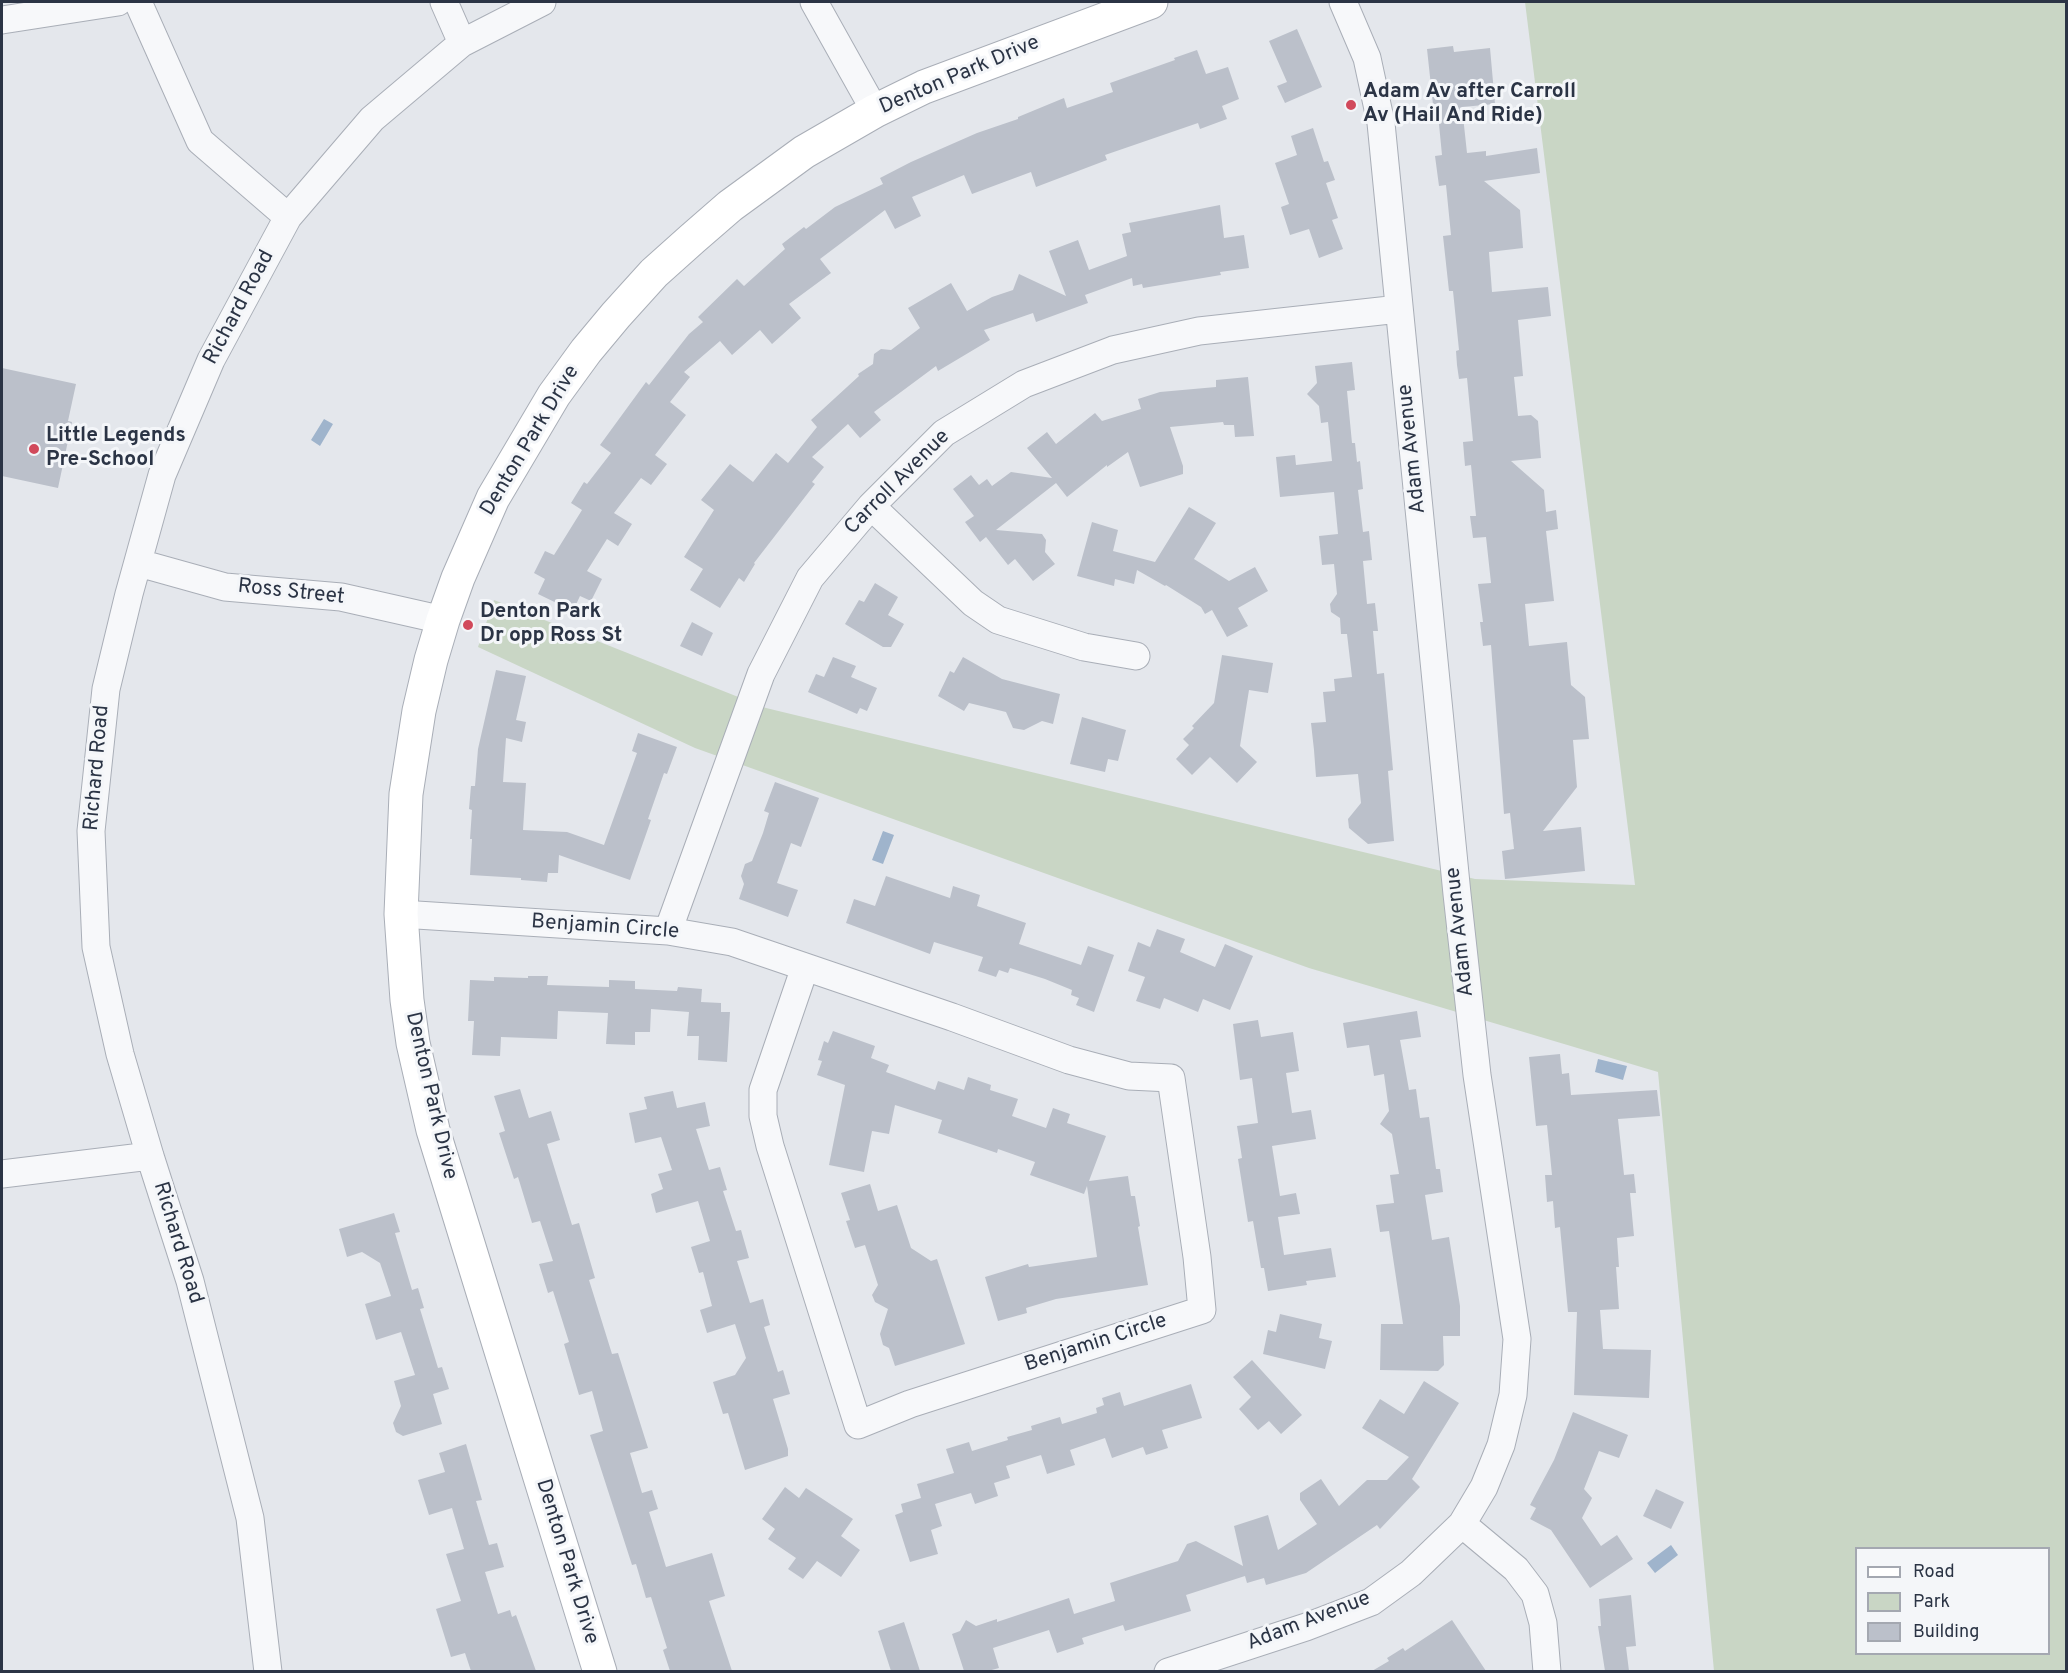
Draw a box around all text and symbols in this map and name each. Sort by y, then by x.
street label: Denton Park Drive [876,31,1044,121]
place label: Adam Av after Carroll Av (Hail And Ride) [1363,80,1576,130]
marker: Adam Av after Carroll Av (Hail And Ride) [1344,98,1358,112]
street label: Richard Road [199,246,281,370]
street label: Denton Park Drive [476,361,586,521]
street label: Adam Avenue [1394,383,1432,515]
place label: Little Legends Pre-School [46,424,186,474]
street label: Carroll Avenue [840,425,956,541]
marker: Little Legends Pre-School [27,442,41,456]
street label: Ross Street [236,575,346,611]
place label: Denton Park Dr opp Ross St [480,600,622,650]
marker: Denton Park Dr opp Ross St [461,618,475,632]
street label: Richard Road [80,704,116,832]
street label: Adam Avenue [1442,866,1480,998]
street label: Benjamin Circle [530,910,680,946]
street label: Denton Park Drive [398,1010,462,1182]
street label: Richard Road [147,1179,207,1307]
street label: Benjamin Circle [1022,1309,1170,1379]
street label: Denton Park Drive [529,1476,603,1648]
legend [1855,1547,2050,1655]
text: Road [1913,1561,1955,1584]
street label: Adam Avenue [1244,1587,1374,1657]
text: Park [1913,1591,1950,1614]
text: Building [1913,1621,1979,1644]

